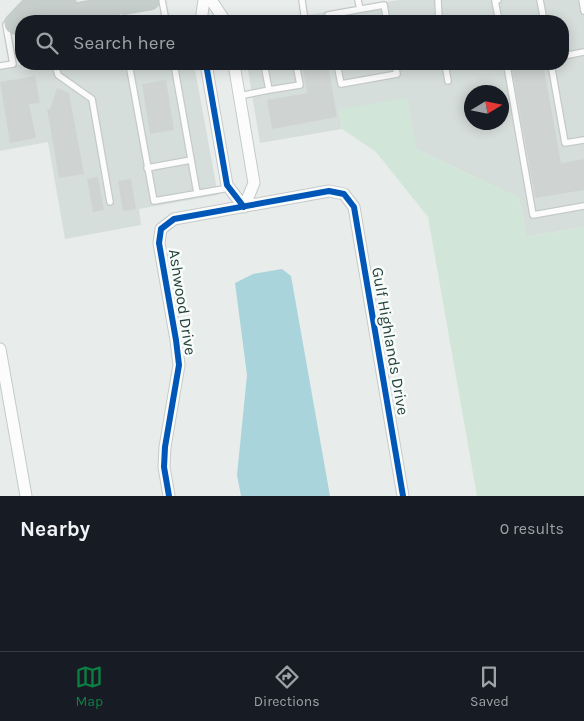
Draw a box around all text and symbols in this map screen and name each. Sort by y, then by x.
search box [15,15,569,70]
icon: search [33,29,61,57]
text: Search here [73,32,175,54]
north arrow [464,85,509,130]
street label: Ashwood Drive [165,248,200,356]
street label: Gulf Highlands Drive [368,266,413,417]
text: Nearby [20,517,90,541]
text: 0 results [500,519,564,538]
tab: Map [75,663,103,710]
tab: Directions [254,663,320,710]
tab: Saved [470,663,509,710]

